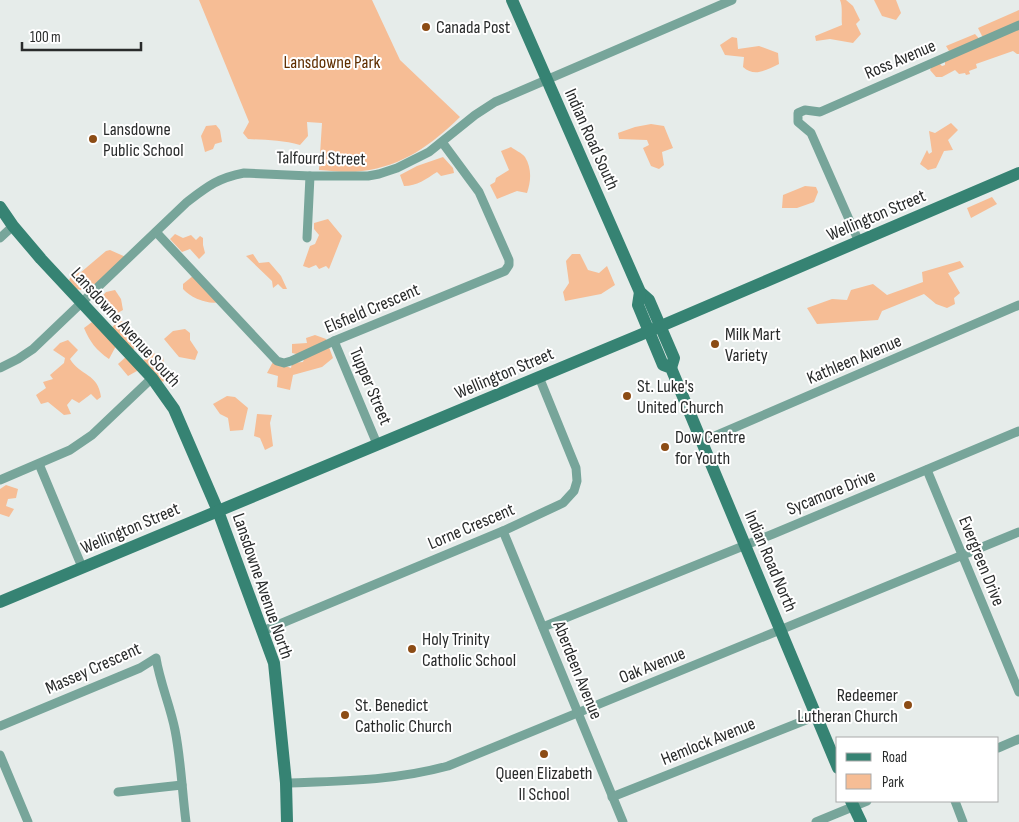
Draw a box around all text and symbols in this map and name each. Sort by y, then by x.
place label: Canada Post [436,17,511,38]
scale bar [22,20,141,52]
marker: Canada Post [420,21,432,33]
text: 100 m [30,28,61,47]
street label: Ross Avenue [861,35,939,84]
park label: Lansdowne Park [284,52,381,73]
street label: Indian Road South [560,85,623,193]
place label: Lansdowne Public School [103,119,184,161]
marker: Lansdowne Public School [87,133,99,145]
street label: Talfourd Street [276,147,366,170]
street label: Wellington Street [824,185,929,246]
street label: Lansdowne Avenue South [67,263,185,391]
street label: Elsfield Crescent [322,279,423,338]
place label: Milk Mart Variety [725,324,781,366]
street label: Kathleen Avenue [804,330,905,389]
marker: Milk Mart Variety [709,338,721,350]
street label: Wellington Street [452,343,557,404]
street label: Tupper Street [345,344,396,428]
place label: St. Luke's United Church [637,376,724,418]
marker: St. Luke's United Church [621,390,633,402]
place label: Dow Centre for Youth [675,427,745,469]
marker: Dow Centre for Youth [659,441,671,453]
street label: Sycamore Drive [784,465,879,520]
street label: Wellington Street [78,498,183,559]
street label: Lorne Crescent [425,499,518,554]
street label: Indian Road North [740,507,801,615]
street label: Lansdowne Avenue North [228,511,297,662]
street label: Evergreen Drive [954,513,1009,609]
street label: Aberdeen Avenue [548,617,607,722]
place label: Holy Trinity Catholic School [422,629,516,671]
street label: Massey Crescent [42,638,145,699]
marker: Holy Trinity Catholic School [406,643,418,655]
street label: Oak Avenue [616,643,688,688]
place label: Redeemer Lutheran Church [797,685,898,727]
place label: St. Benedict Catholic Church [355,695,452,737]
marker: Redeemer Lutheran Church [902,699,914,711]
marker: St. Benedict Catholic Church [339,709,351,721]
street label: Hemlock Avenue [658,713,758,770]
legend [836,737,999,802]
marker: Queen Elizabeth II School [538,748,550,760]
text: Road [882,748,907,767]
place label: Queen Elizabeth II School [495,763,593,805]
text: Park [882,773,904,792]

